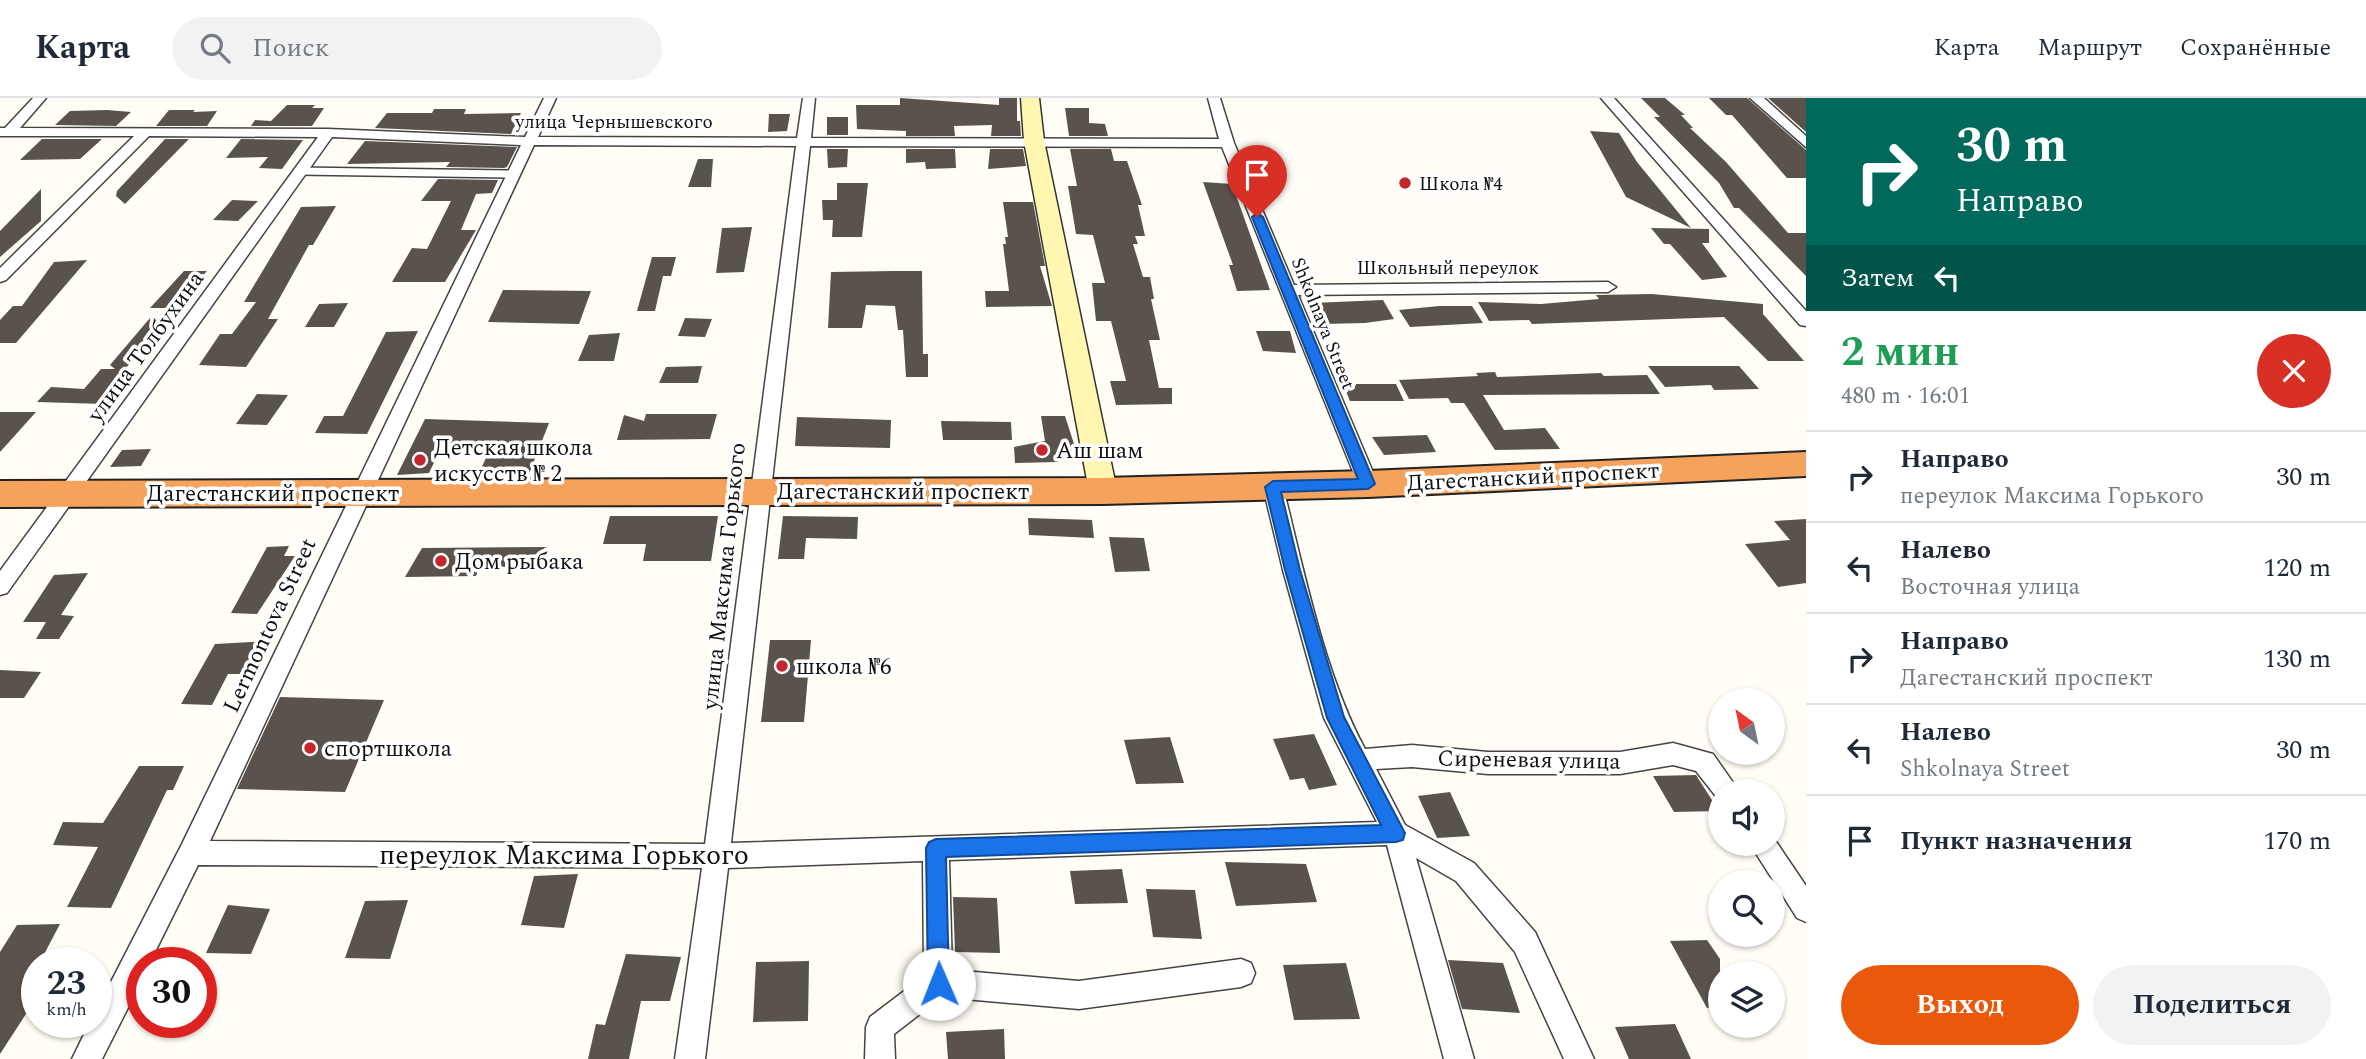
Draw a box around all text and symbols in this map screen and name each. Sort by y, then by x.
search box [172,17,662,80]
text: Карта [35,23,130,73]
text: Поиск [252,28,329,68]
icon: search [196,29,234,67]
text: Карта [1934,30,1999,66]
text: Маршрут [2037,30,2142,66]
text: Сохранённые [2180,30,2331,66]
street label: улица Чернышевского [514,108,713,137]
text: 30 m [1956,109,2067,184]
icon: right [1841,126,1932,217]
pin [1227,145,1287,217]
icon: arrive [1238,156,1276,194]
place label: Школа №4 [1419,170,1503,199]
marker: Школа №4 [1397,175,1413,191]
text: Направо [1956,177,2083,226]
street label: Shkolnaya Street [1283,253,1362,394]
street label: Школьный переулок [1357,254,1540,283]
text: Затем [1841,258,1914,298]
icon: left [1928,259,1966,297]
street label: улица Толбухина [79,264,213,431]
text: 2 мин [1841,321,1959,384]
button: close [2257,334,2331,408]
text: 480 m · 16:01 [1841,379,1970,414]
place label: Детская школа искусств № 2 [434,431,593,492]
place label: Аш шам [1056,434,1143,469]
text: Направо [1900,439,2009,479]
street label: улица Максима Горького [693,441,756,712]
marker: Аш шам [1034,442,1050,458]
marker: Детская школа искусств № 2 [412,452,428,468]
street label: Дагестанский проспект [1406,453,1660,502]
text: 30 m [2276,457,2331,497]
icon: right [1841,458,1879,496]
street label: Дагестанский проспект [777,475,1029,510]
street label: Дагестанский проспект [147,477,399,512]
text: переулок Максима Горького [1900,479,2204,514]
text: Налево [1900,530,1991,570]
street label: Lermontova Street [214,532,326,719]
place label: Дом рыбака [455,545,584,580]
text: 120 m [2263,548,2331,588]
icon: left [1841,549,1879,587]
marker: Дом рыбака [433,553,449,569]
text: Восточная улица [1900,570,2080,605]
text: Направо [1900,621,2009,661]
text: 130 m [2263,639,2331,679]
icon: right [1841,640,1879,678]
place label: школа №6 [796,650,892,685]
marker: школа №6 [774,658,790,674]
text: Дагестанский проспект [1900,661,2153,696]
north arrow [1708,688,1785,765]
map controls [1708,688,1785,1038]
text: Налево [1900,712,1991,752]
text: 30 m [2276,730,2331,770]
icon: left [1841,731,1879,769]
place label: спортшкола [324,732,452,767]
marker: спортшкола [302,740,318,756]
street label: Сиреневая улица [1437,741,1621,780]
text: Shkolnaya Street [1900,752,2070,787]
button: sound [1708,779,1785,856]
text: Пункт назначения [1900,821,2133,861]
text: 170 m [2263,821,2331,861]
icon: arrive [1841,822,1879,860]
street label: переулок Максима Горького [379,834,749,877]
button: search [1708,870,1785,947]
speed limit sign: 30 [126,947,217,1038]
position arrow [902,947,976,1021]
text: 23 [47,957,86,1010]
button: layers [1708,961,1785,1038]
button: Выход [1841,965,2079,1045]
button: Поделиться [2093,965,2331,1045]
text: km/h [46,996,87,1023]

